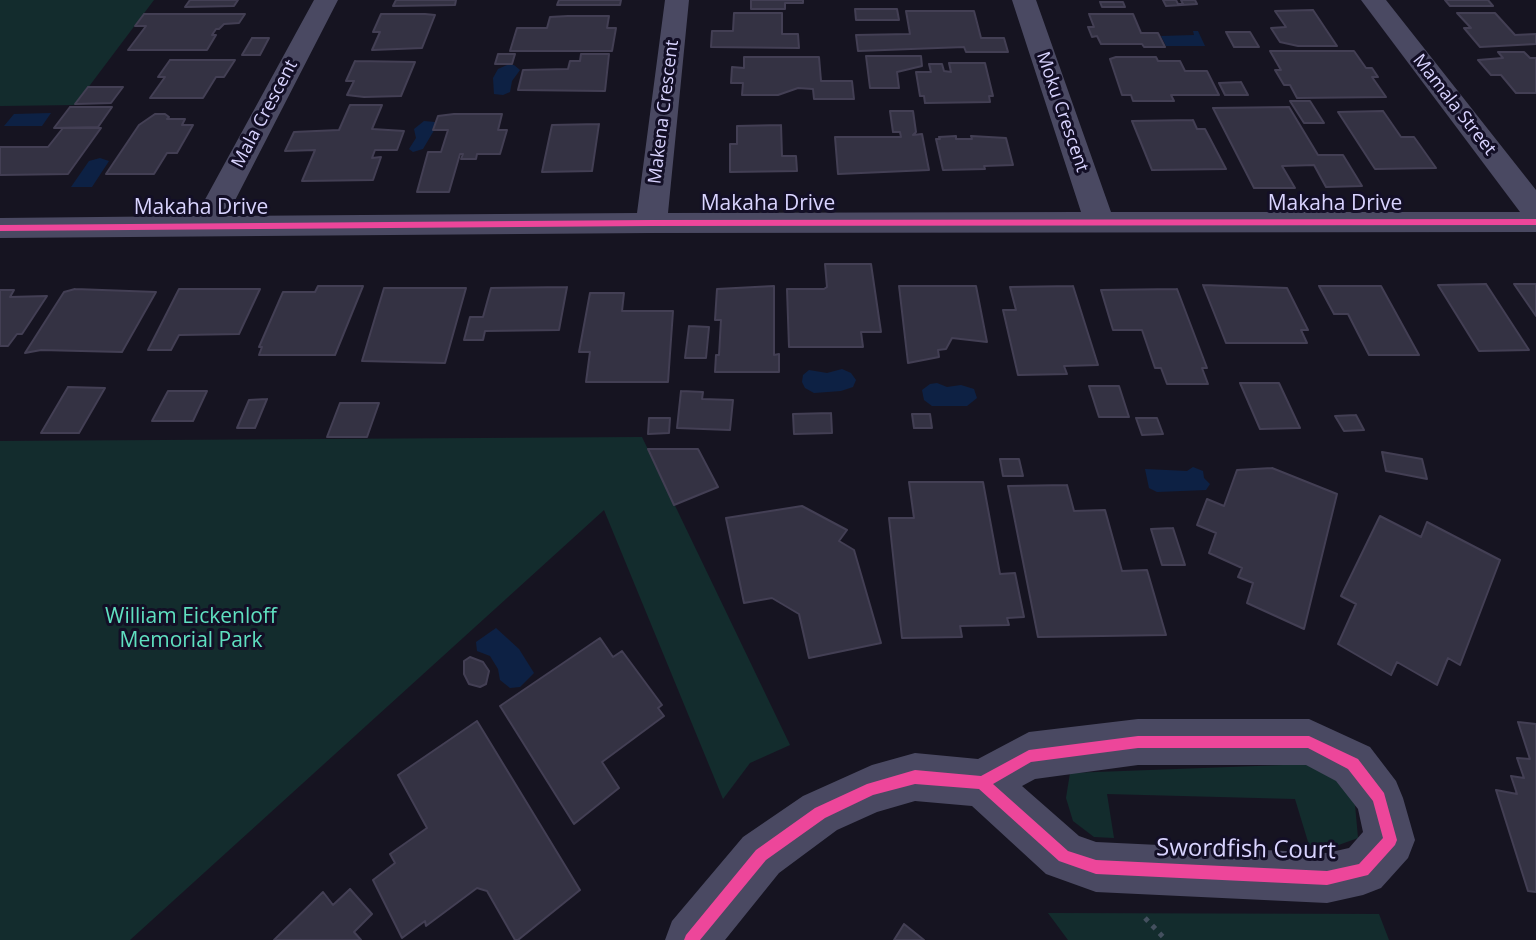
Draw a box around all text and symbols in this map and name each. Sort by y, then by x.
street label: Makena Crescent [644,39,684,185]
street label: Moku Crescent [1031,49,1093,175]
street label: Mamala Street [1408,50,1500,160]
street label: Mala Crescent [228,56,302,172]
street label: Makaha Drive [701,191,835,217]
street label: Makaha Drive [1268,191,1402,217]
street label: Makaha Drive [134,195,268,221]
park label: William Eickenloff Memorial Park [105,604,277,654]
street label: Swordfish Court [1156,834,1336,866]

